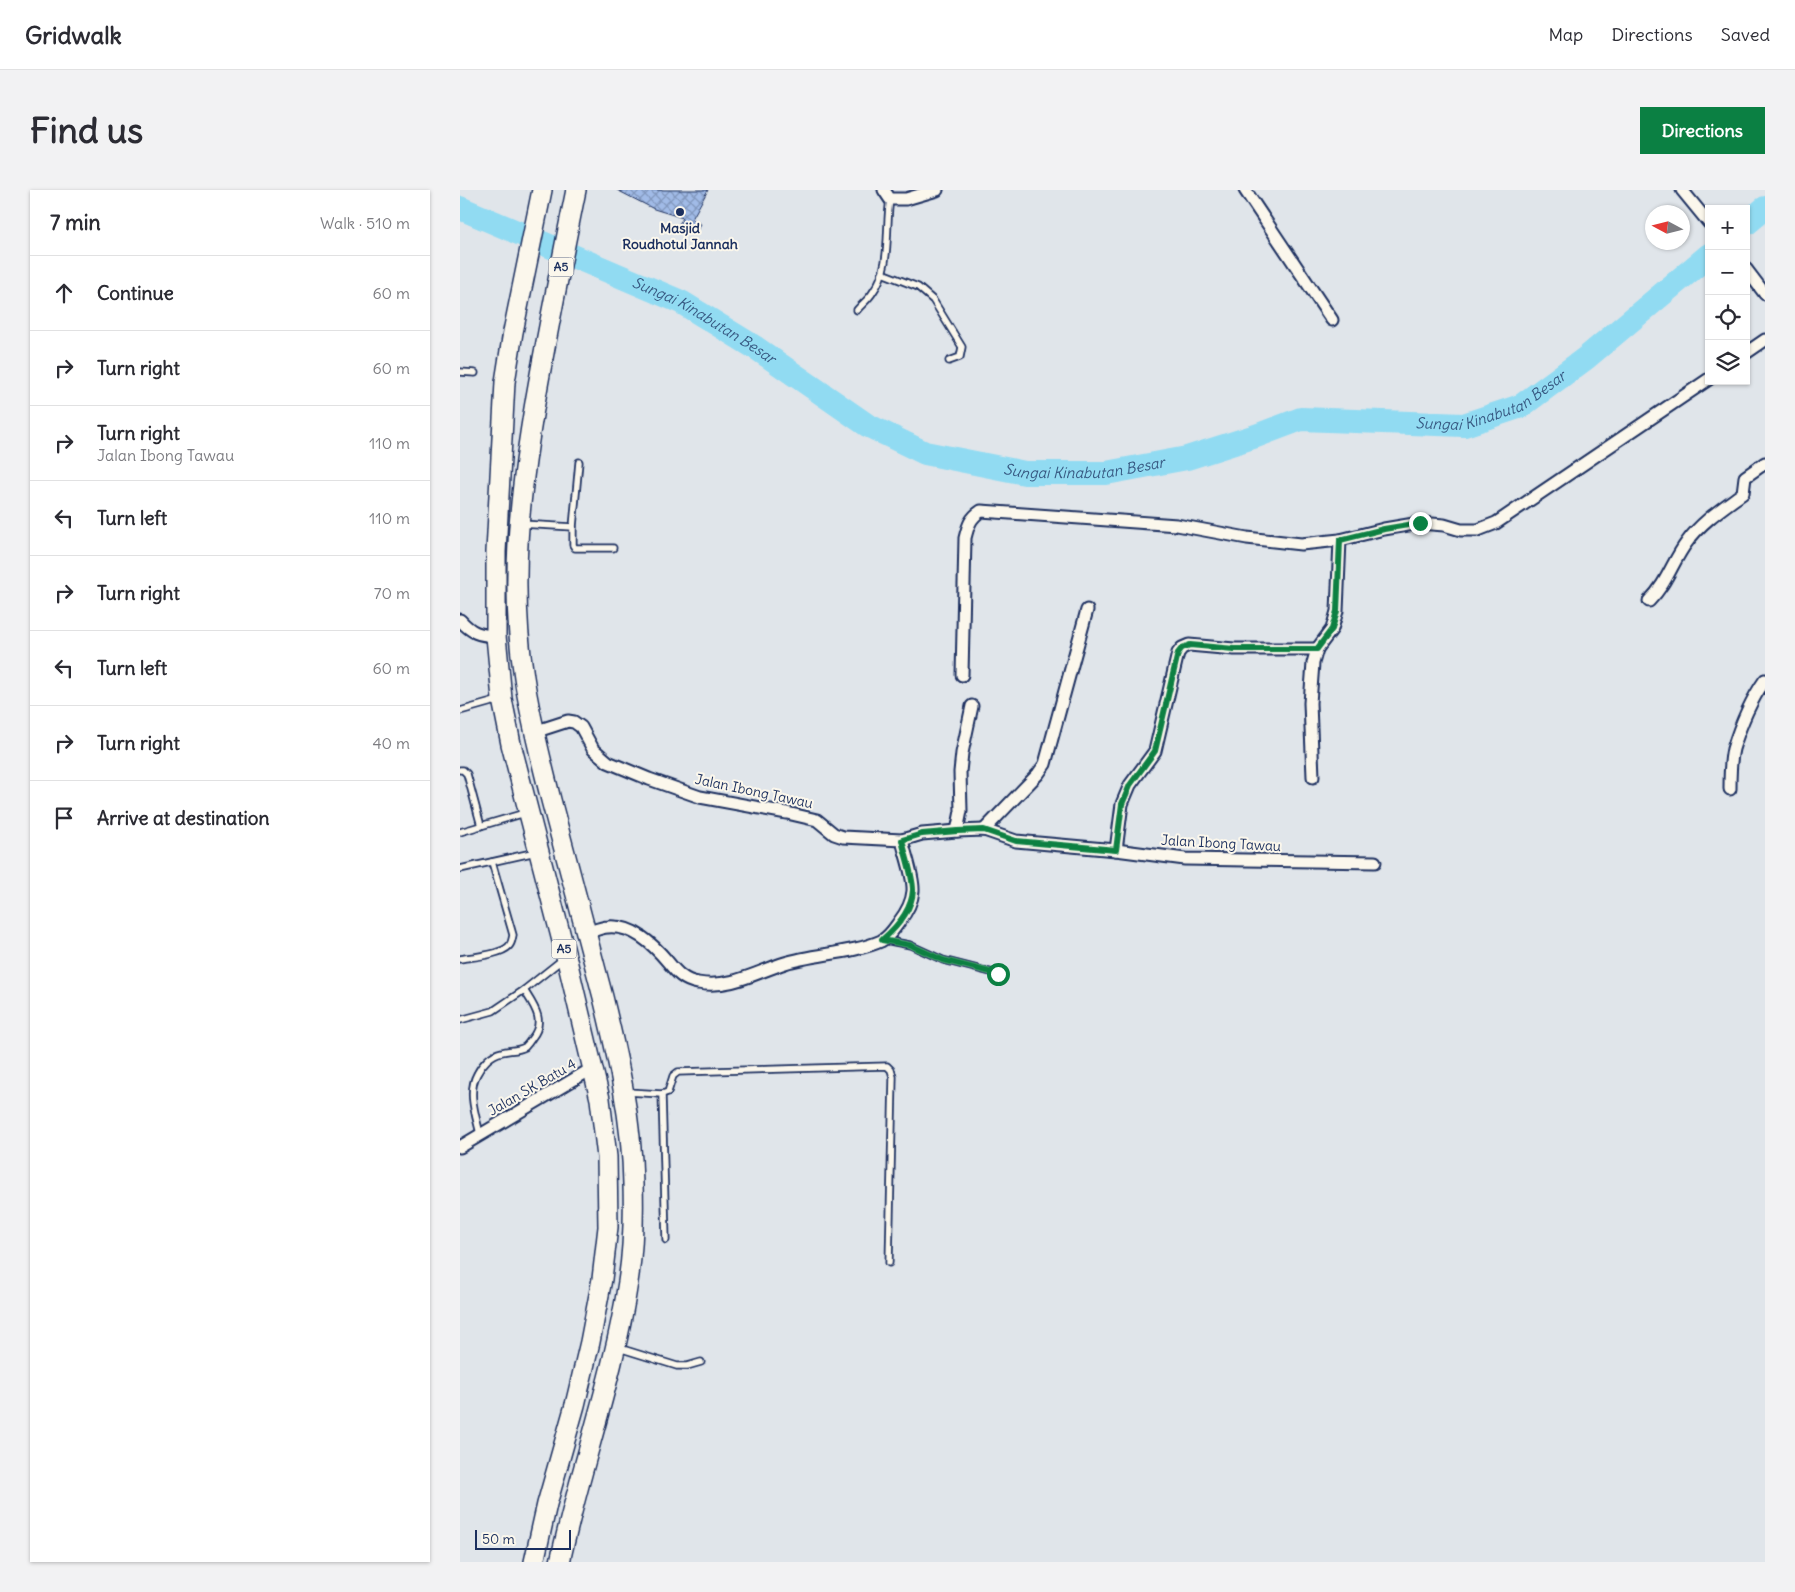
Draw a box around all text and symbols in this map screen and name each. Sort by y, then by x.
text: Gridwalk [25,20,122,50]
text: Map [1548,23,1583,46]
text: Directions [1611,23,1693,46]
text: Saved [1721,23,1770,46]
button: Directions [1640,107,1765,154]
text: Find us [30,108,143,152]
north arrow [1645,205,1690,250]
map controls [1705,205,1750,385]
button: + [1705,205,1750,250]
marker: Masjid Roudhotul Jannah [674,206,686,218]
text: 7 min [50,209,101,236]
text: Walk · 510 m [320,213,410,233]
place label: Masjid Roudhotul Jannah [622,219,738,253]
button: − [1705,250,1750,295]
road number: A5 [548,258,574,276]
water label: Sungai Kinabutan Besar [629,272,781,369]
icon: ahead [50,279,78,307]
text: Continue [97,281,174,305]
text: 60 m [372,283,410,303]
button: locate [1705,295,1750,340]
button: layers [1705,340,1750,385]
icon: right [50,354,78,382]
text: Turn right [97,356,180,380]
text: 60 m [372,358,410,378]
water label: Sungai Kinabutan Besar [1415,365,1571,434]
text: Turn right [97,421,180,445]
icon: right [50,429,78,457]
text: 110 m [369,433,410,453]
text: Jalan Ibong Tawau [97,445,234,465]
water label: Sungai Kinabutan Besar [1002,452,1168,483]
icon: left [50,504,78,532]
text: Turn left [97,506,167,530]
text: 110 m [369,508,410,528]
route end [1409,512,1432,535]
icon: right [50,579,78,607]
text: Turn right [97,581,180,605]
text: 70 m [374,583,410,603]
icon: left [50,654,78,682]
text: Turn left [97,656,167,680]
text: 60 m [372,658,410,678]
icon: right [50,729,78,757]
text: Turn right [97,731,180,755]
text: 40 m [372,733,410,753]
street label: Jalan Ibong Tawau [693,770,815,812]
icon: arrive [50,804,78,832]
text: Arrive at destination [97,806,270,830]
street label: Jalan Ibong Tawau [1161,831,1281,855]
road number: A5 [552,940,576,959]
route start [987,963,1010,986]
street label: Jalan SK Batu 4 [485,1054,579,1120]
scale bar [475,1527,571,1550]
text: 50 m [482,1530,515,1548]

